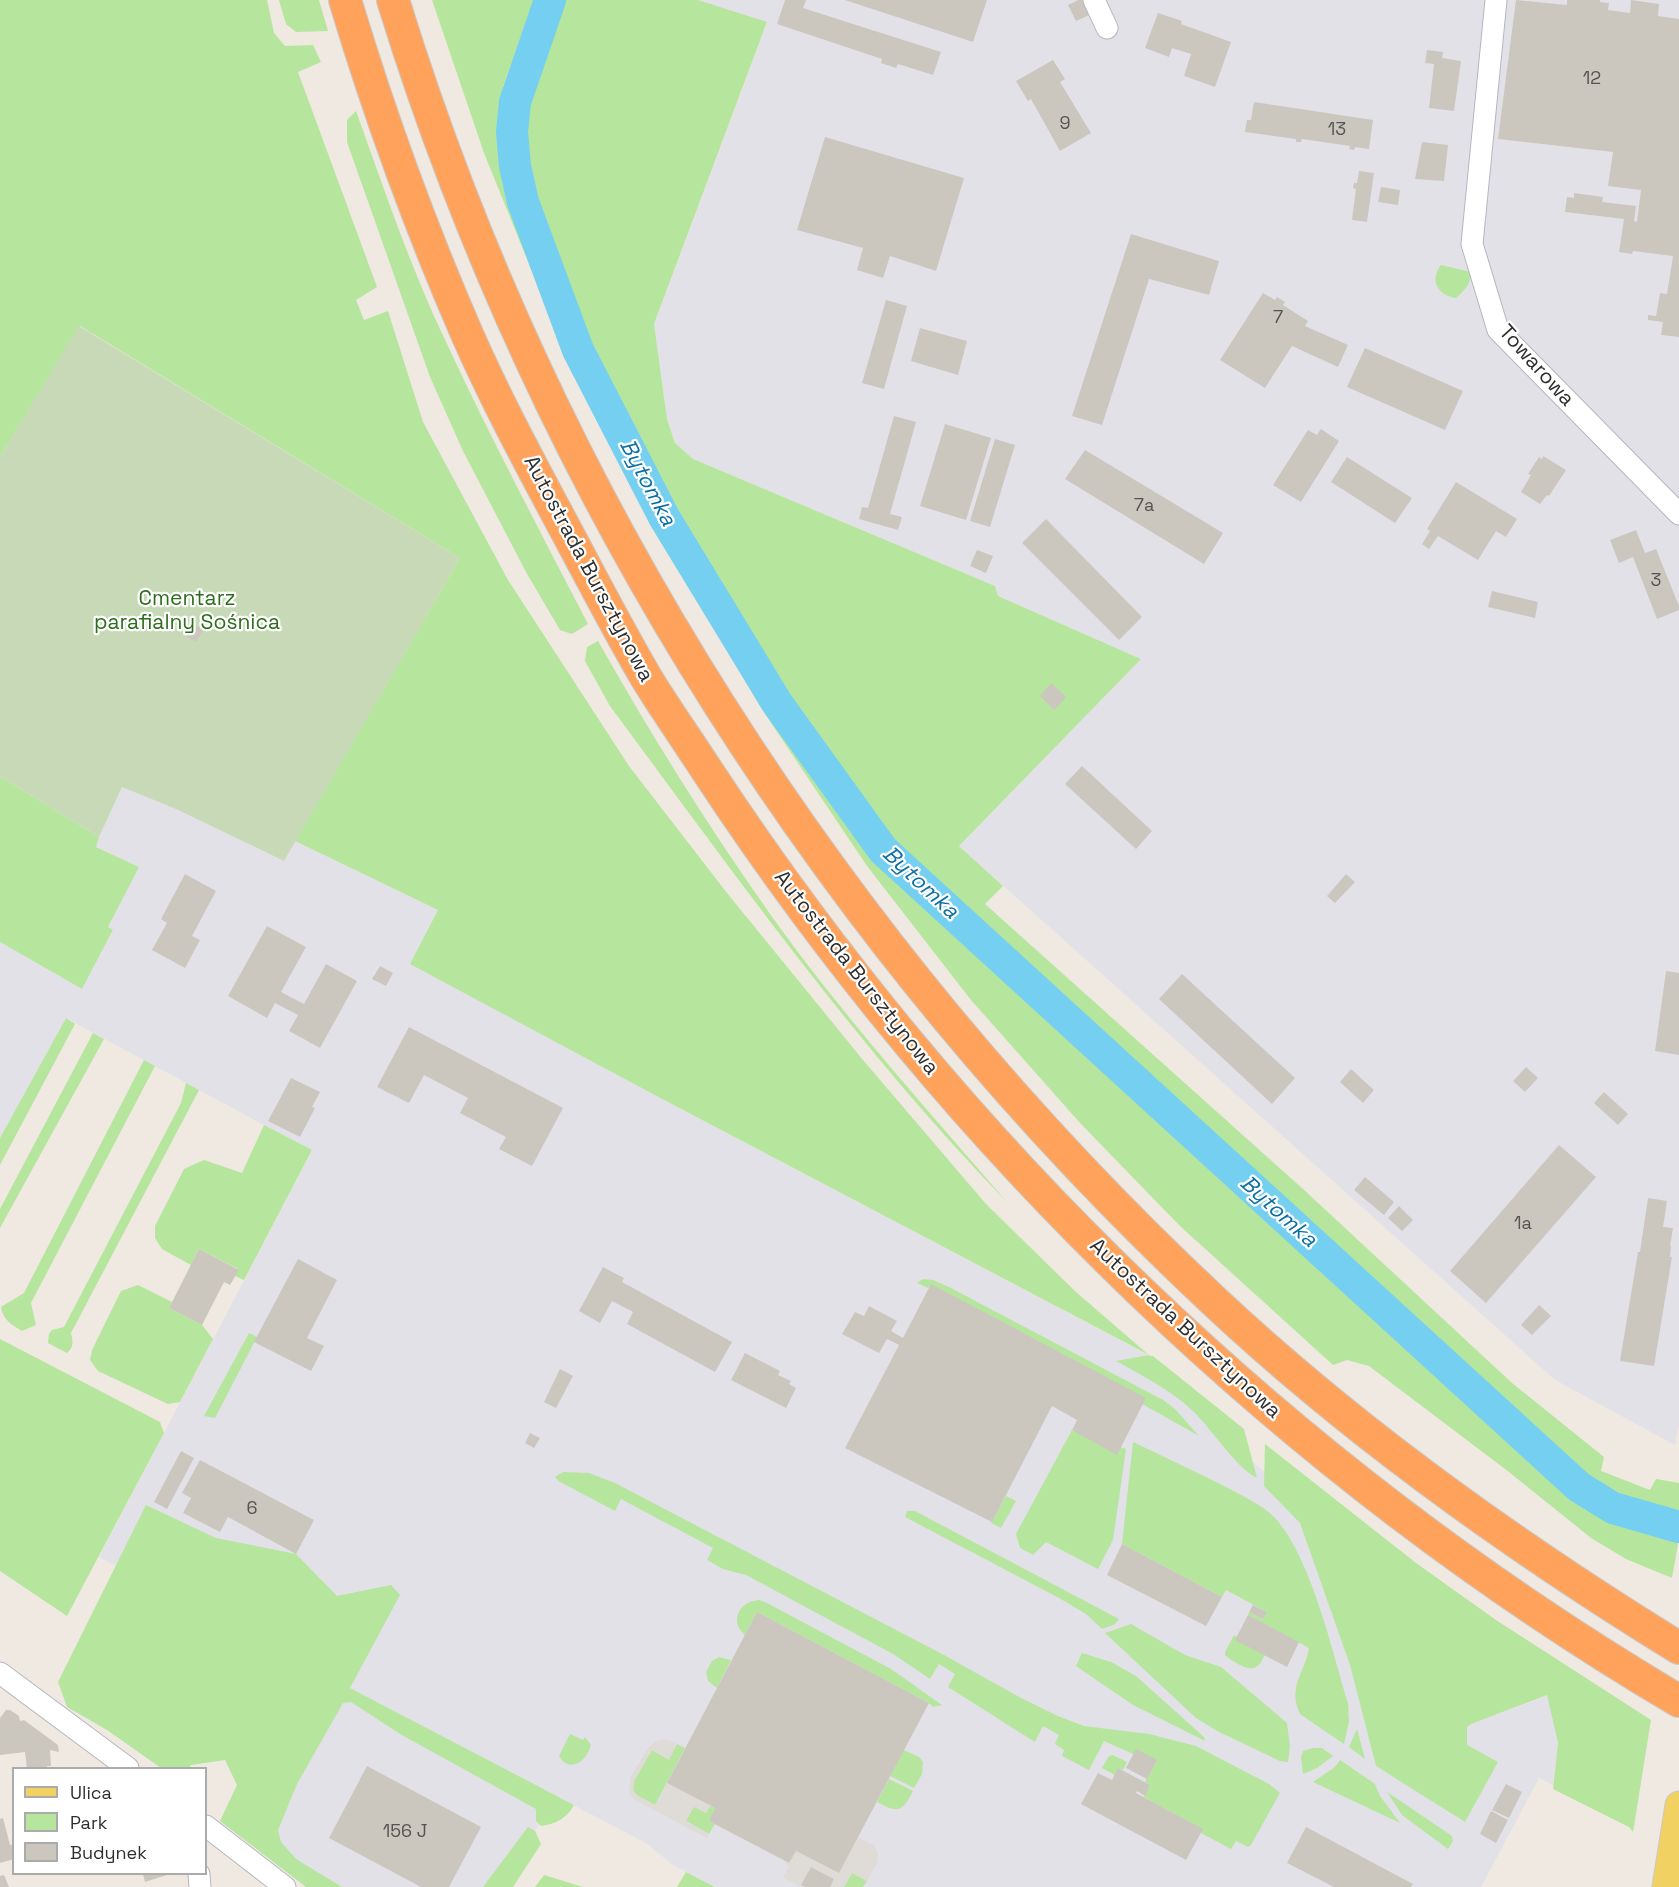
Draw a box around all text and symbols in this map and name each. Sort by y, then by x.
house number: 12 [1583,68,1601,90]
house number: 9 [1059,113,1071,135]
house number: 13 [1328,119,1346,141]
house number: 7 [1273,307,1283,329]
street label: Towarowa [1493,320,1579,412]
water label: Bytomka [613,435,681,531]
street label: Autostrada Bursztynowa [518,452,658,686]
house number: 7a [1134,495,1154,517]
house number: 3 [1651,570,1661,592]
park label: Cmentarz parafialny Sośnica [94,586,280,636]
water label: Bytomka [876,841,964,925]
street label: Autostrada Bursztynowa [768,866,944,1080]
water label: Bytomka [1234,1171,1322,1253]
house number: 1a [1514,1213,1532,1235]
street label: Autostrada Bursztynowa [1084,1234,1286,1424]
house number: 6 [246,1498,258,1520]
legend [12,1767,207,1875]
text: Ulica [70,1781,112,1804]
text: Park [70,1811,107,1834]
house number: 156 J [383,1821,427,1843]
text: Budynek [70,1841,147,1864]

